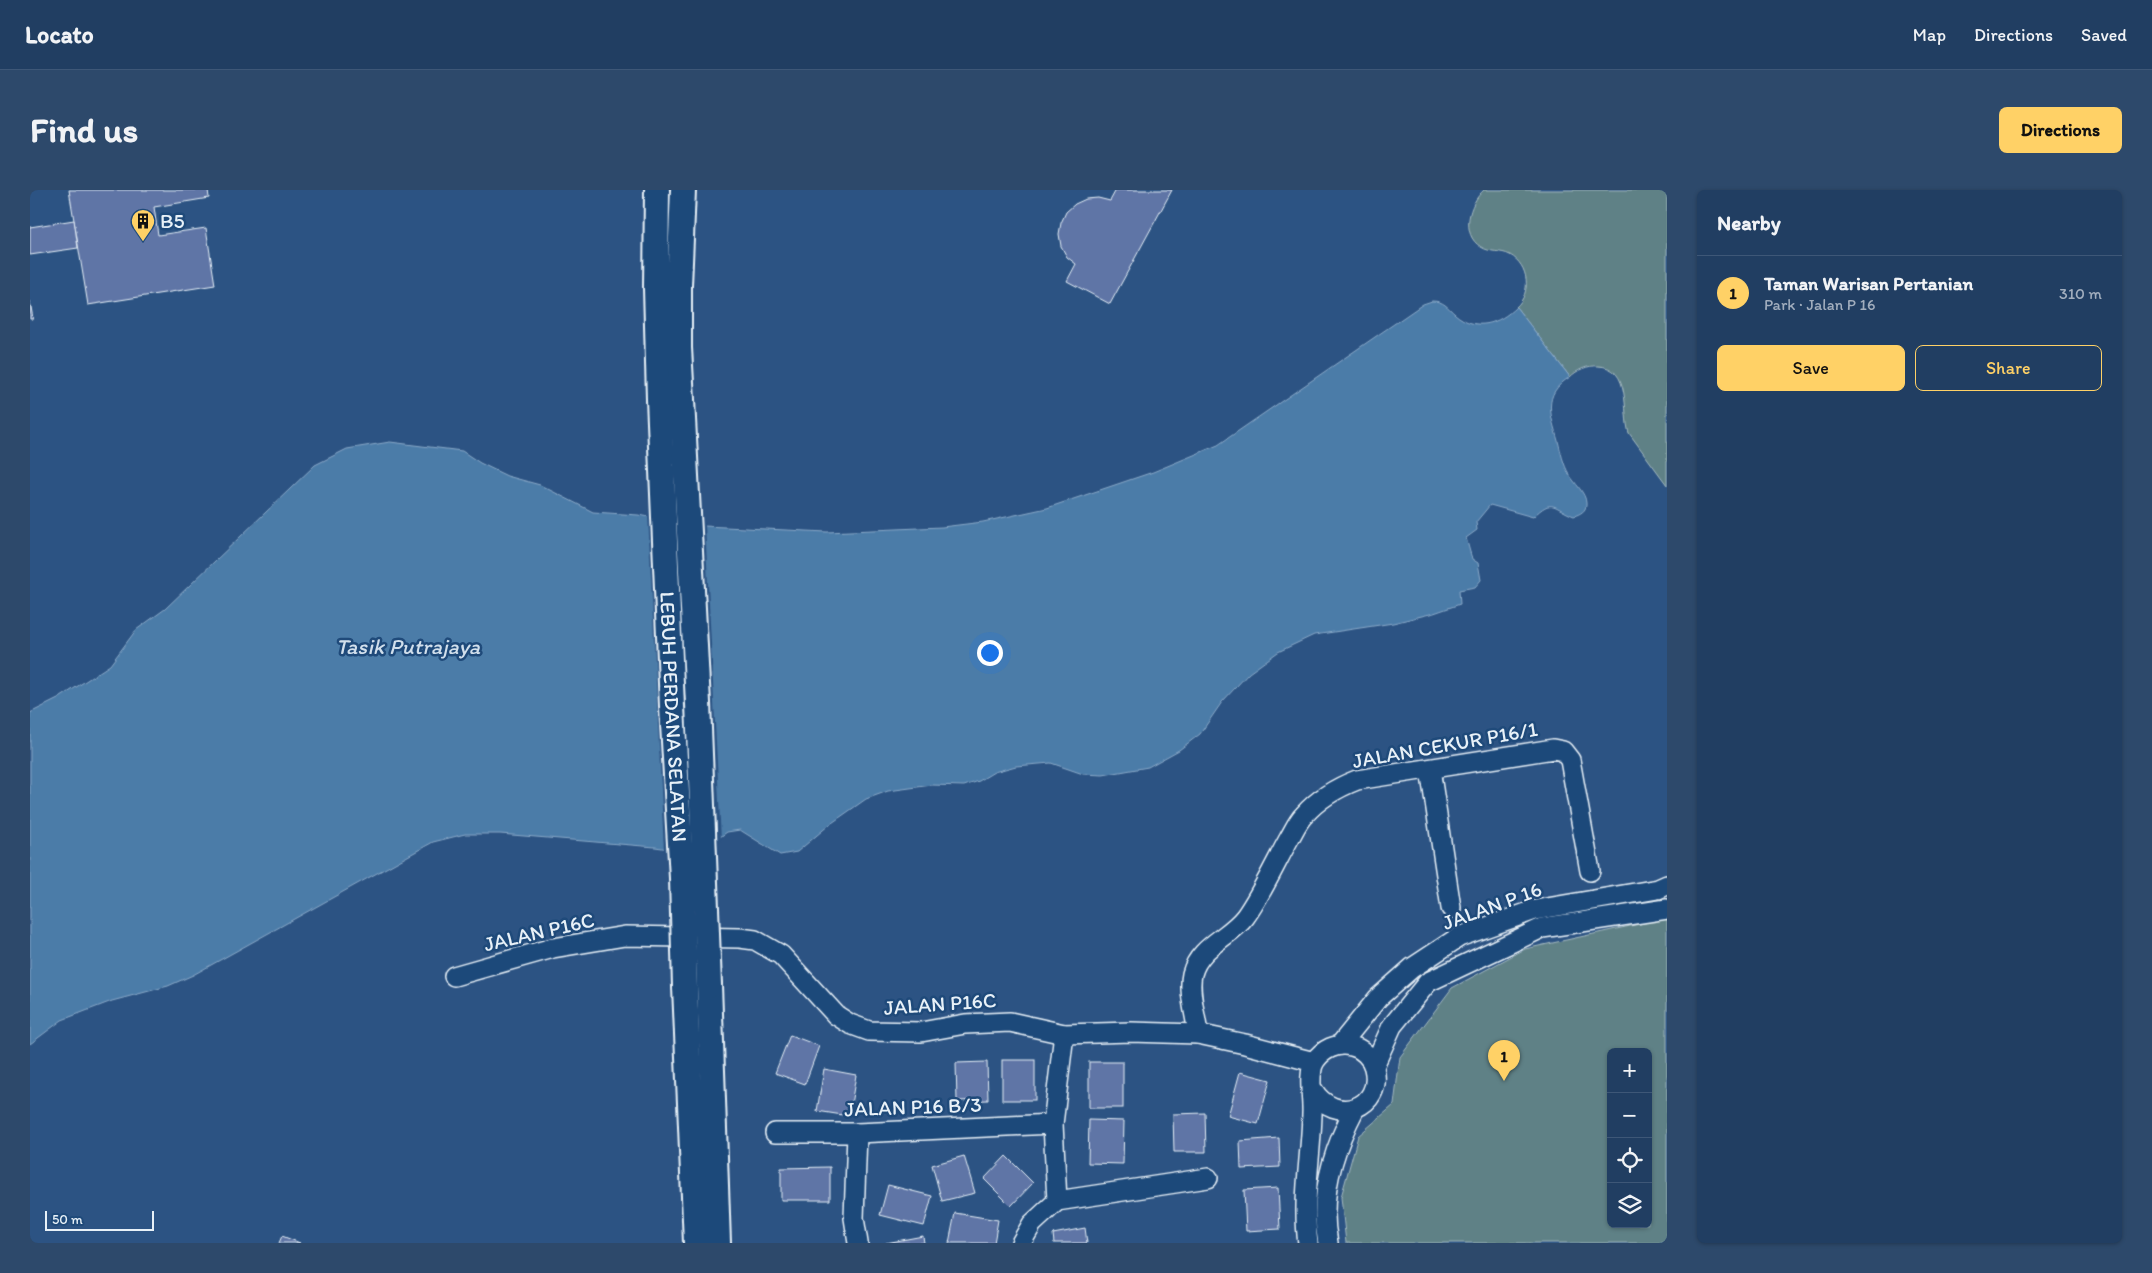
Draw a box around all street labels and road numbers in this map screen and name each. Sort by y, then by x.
street label: LEBUH PERDANA SELATAN [655,591,693,843]
street label: JALAN CEKUR P16/1 [1350,716,1540,773]
street label: JALAN P 16 [1439,876,1545,935]
street label: JALAN P16C [481,907,597,956]
street label: JALAN P16C [883,987,997,1020]
street label: JALAN P16 B/3 [844,1092,982,1121]

